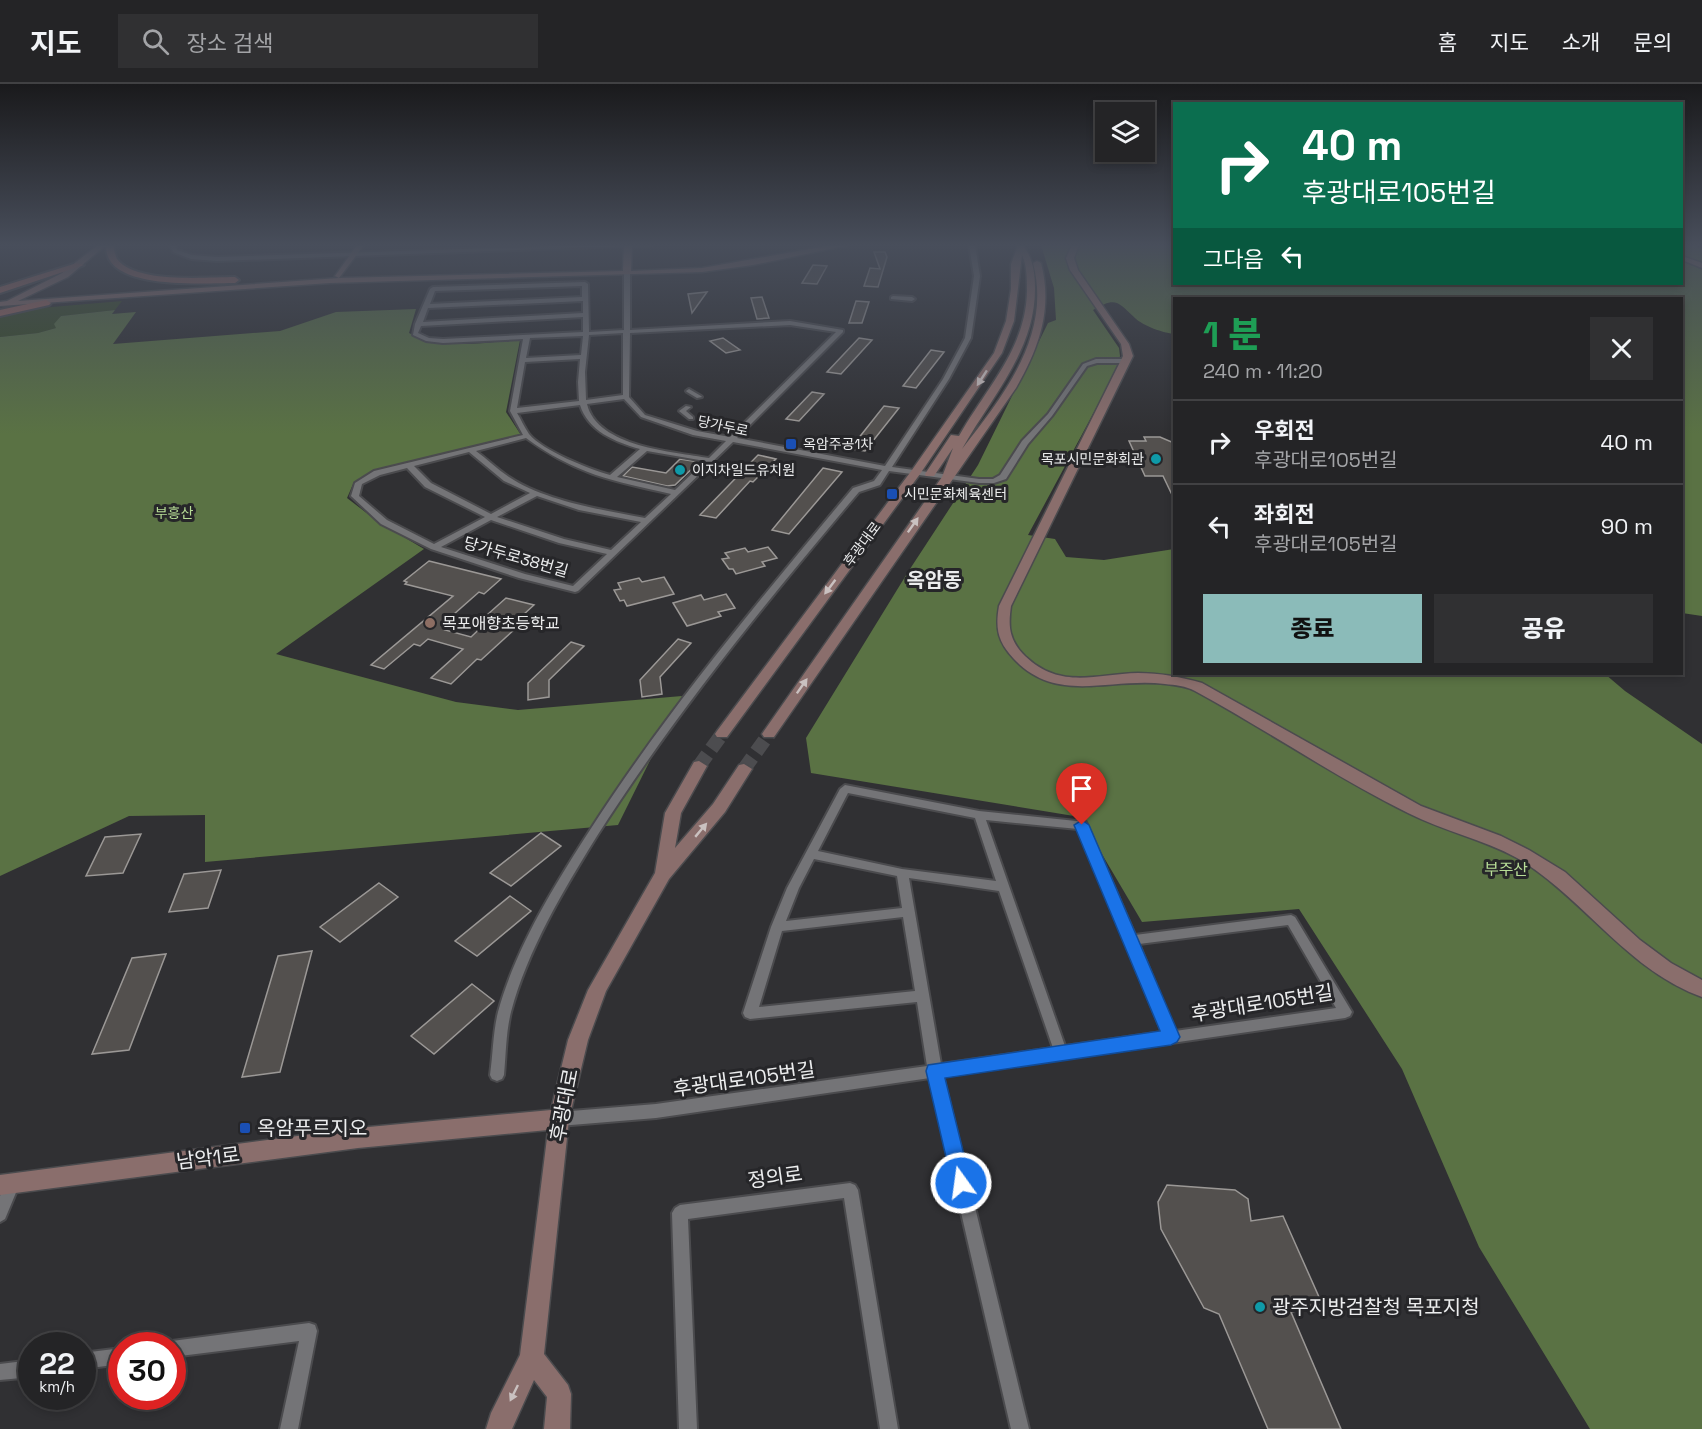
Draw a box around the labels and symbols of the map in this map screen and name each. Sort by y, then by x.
one-way arrow [976,370,988,386]
street label: 당가두로 [696,412,750,440]
place label: 옥암주공1차 [803,435,873,453]
marker: 옥암주공1차 [784,437,798,451]
place label: 목포시민문화회관 [1041,450,1144,468]
marker: 목포시민문화회관 [1149,452,1163,466]
place label: 이지차일드유치원 [692,461,795,479]
marker: 이지차일드유치원 [673,463,687,477]
place label: 시민문화체육센터 [904,485,1007,503]
marker: 시민문화체육센터 [885,487,899,501]
park label: 부흥산 [155,504,193,522]
street label: 후광대로 [839,518,885,570]
one-way arrow [907,518,919,534]
street label: 당가두로38번길 [461,532,571,582]
district label: 옥암동 [906,567,962,593]
one-way arrow [825,580,837,595]
place label: 목포애향초등학교 [442,613,560,634]
marker: 목포애향초등학교 [423,616,437,630]
one-way arrow [796,678,808,694]
pin [1056,763,1107,825]
one-way arrow [694,823,707,838]
park label: 부주산 [1484,859,1528,880]
street label: 후광대로105번길 [1189,979,1335,1027]
street label: 후광대로105번길 [671,1056,817,1102]
street label: 후광대로 [544,1066,584,1144]
place label: 옥암푸르지오 [257,1115,367,1141]
marker: 옥암푸르지오 [238,1121,252,1135]
street label: 남악1로 [175,1141,241,1175]
position arrow [929,1151,993,1215]
street label: 정의로 [746,1160,804,1194]
place label: 광주지방검찰청 목포지청 [1272,1294,1480,1320]
marker: 광주지방검찰청 목포지청 [1253,1300,1267,1314]
speed limit sign: 30 [108,1332,186,1410]
one-way arrow [510,1384,519,1401]

